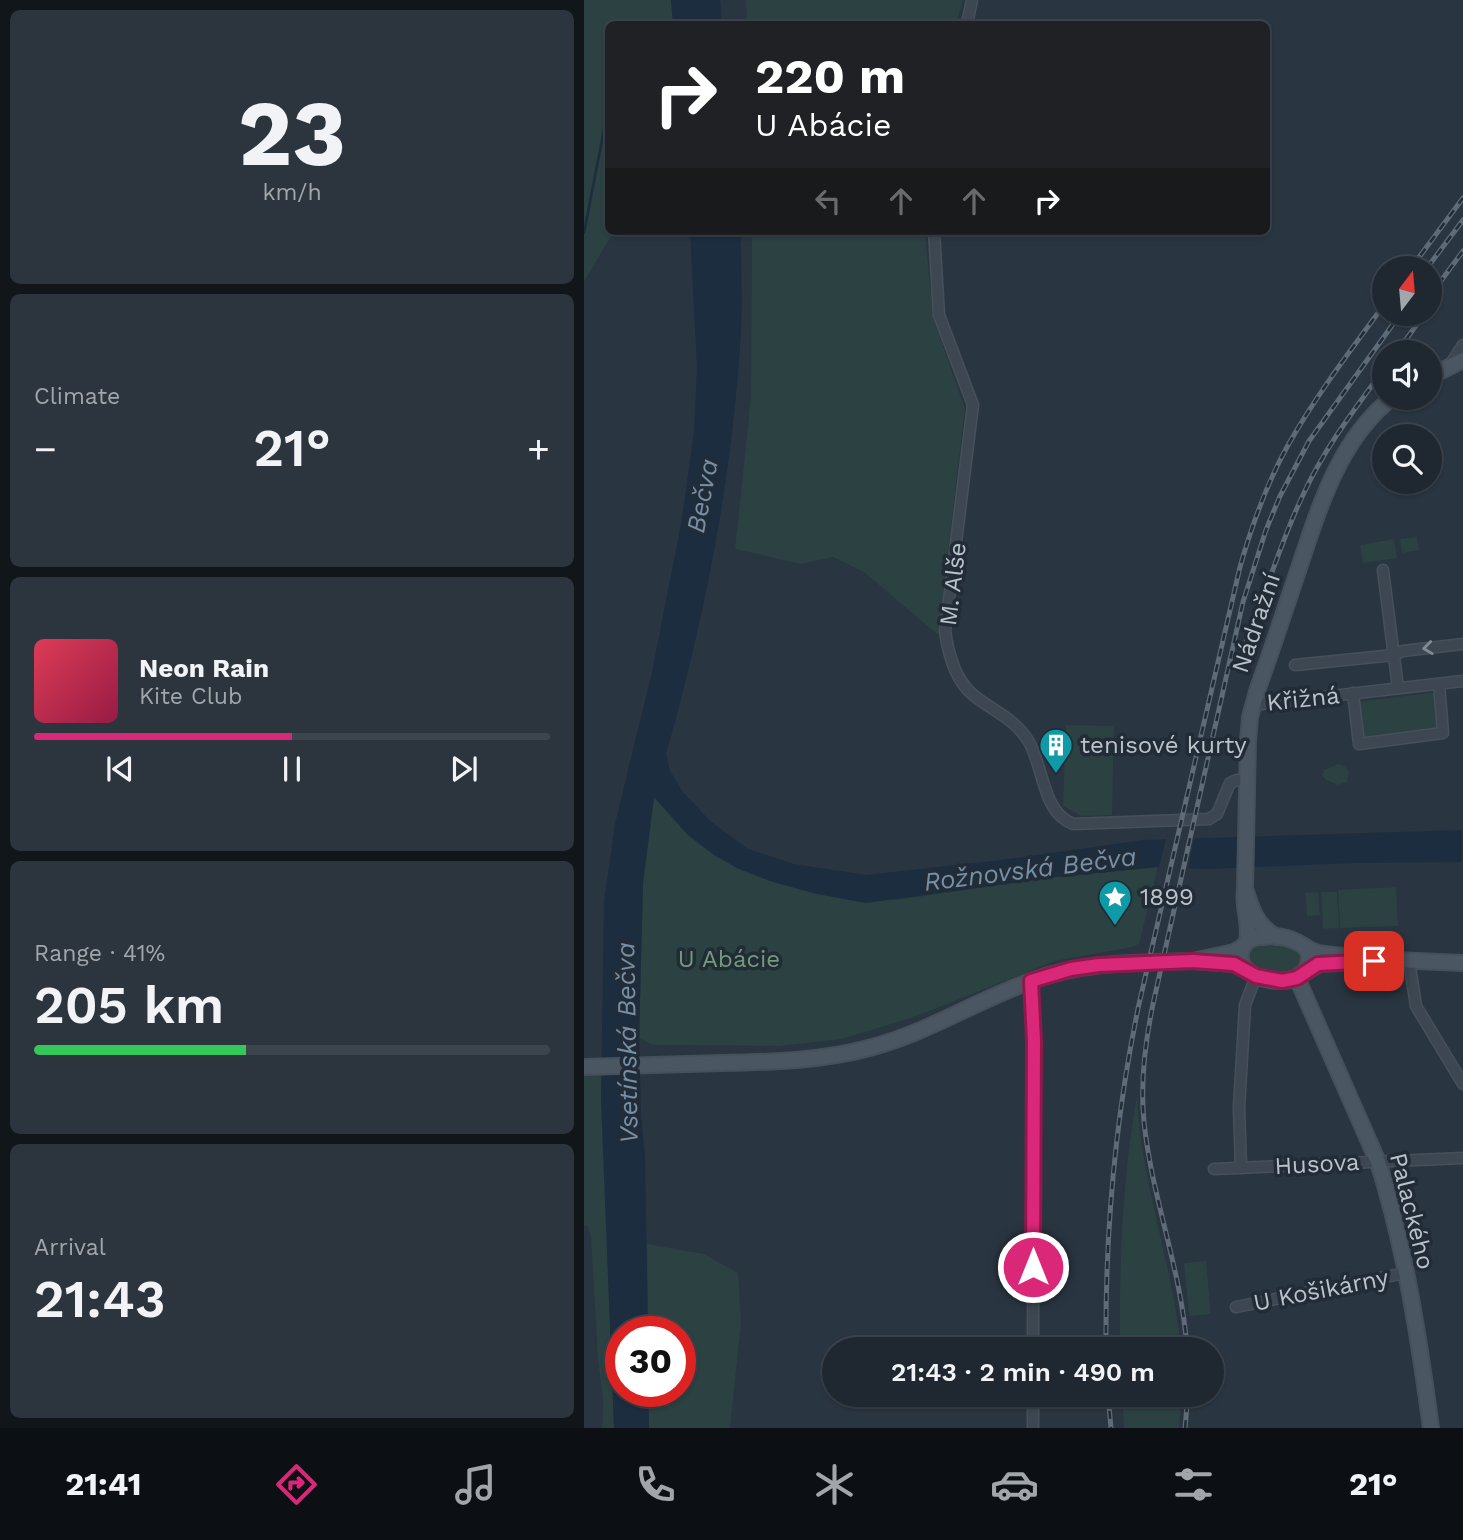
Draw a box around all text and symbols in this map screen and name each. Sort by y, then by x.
text: 220 m [755,47,905,105]
icon: right [640,49,731,140]
text: 23 [238,80,346,187]
text: U Abácie [755,106,891,144]
text: km/h [262,179,322,206]
icon: left [809,182,847,220]
icon: ahead [882,182,920,220]
icon: ahead [955,182,993,220]
icon: right [1028,182,1066,220]
north arrow [1372,256,1442,326]
map controls [1372,256,1442,494]
button: sound [1372,340,1442,410]
text: Climate [34,383,120,410]
text: 21° [253,418,331,479]
button: search [1372,424,1442,494]
text: − [34,427,57,471]
text: + [527,427,550,471]
water label: Bečva [680,457,724,535]
street label: M. Alše [934,541,972,627]
street label: Nádražní [1226,570,1286,676]
one-way arrow [1422,640,1434,655]
text: Neon Rain [139,653,269,683]
street label: Křižná [1265,681,1341,717]
text: Kite Club [139,683,242,710]
building icon: tenisové kurty [1037,726,1075,775]
place label: tenisové kurty [1080,731,1247,759]
icon: previous [101,750,139,788]
icon: pause [273,750,311,788]
icon: next [445,750,483,788]
water label: Rožnovská Bečva [922,841,1138,897]
place icon: 1899 [1096,878,1134,927]
place label: 1899 [1140,883,1194,911]
pin [1344,931,1404,991]
text: Range · 41% [34,940,165,967]
water label: Vsetínská Bečva [610,942,644,1144]
icon: arrive [1355,942,1393,980]
park label: U Abácie [678,945,780,973]
text: 205 km [34,975,224,1036]
street label: Husova [1274,1148,1360,1180]
street label: Palackého [1384,1150,1440,1272]
position arrow [996,1230,1070,1304]
text: Arrival [34,1234,106,1261]
street label: U Košikárny [1251,1263,1392,1317]
text: 21:43 [34,1269,166,1330]
speed limit sign: 30 [605,1316,696,1407]
text: 21:43 · 2 min · 490 m [891,1357,1155,1387]
icon: directions [272,1460,321,1509]
icon: music [451,1460,500,1509]
icon: phone [631,1460,680,1509]
icon: climate [810,1460,859,1509]
icon: car [990,1460,1039,1509]
icon: filters [1169,1460,1218,1509]
text: 21:41 [65,1465,141,1503]
text: 21° [1349,1465,1398,1503]

